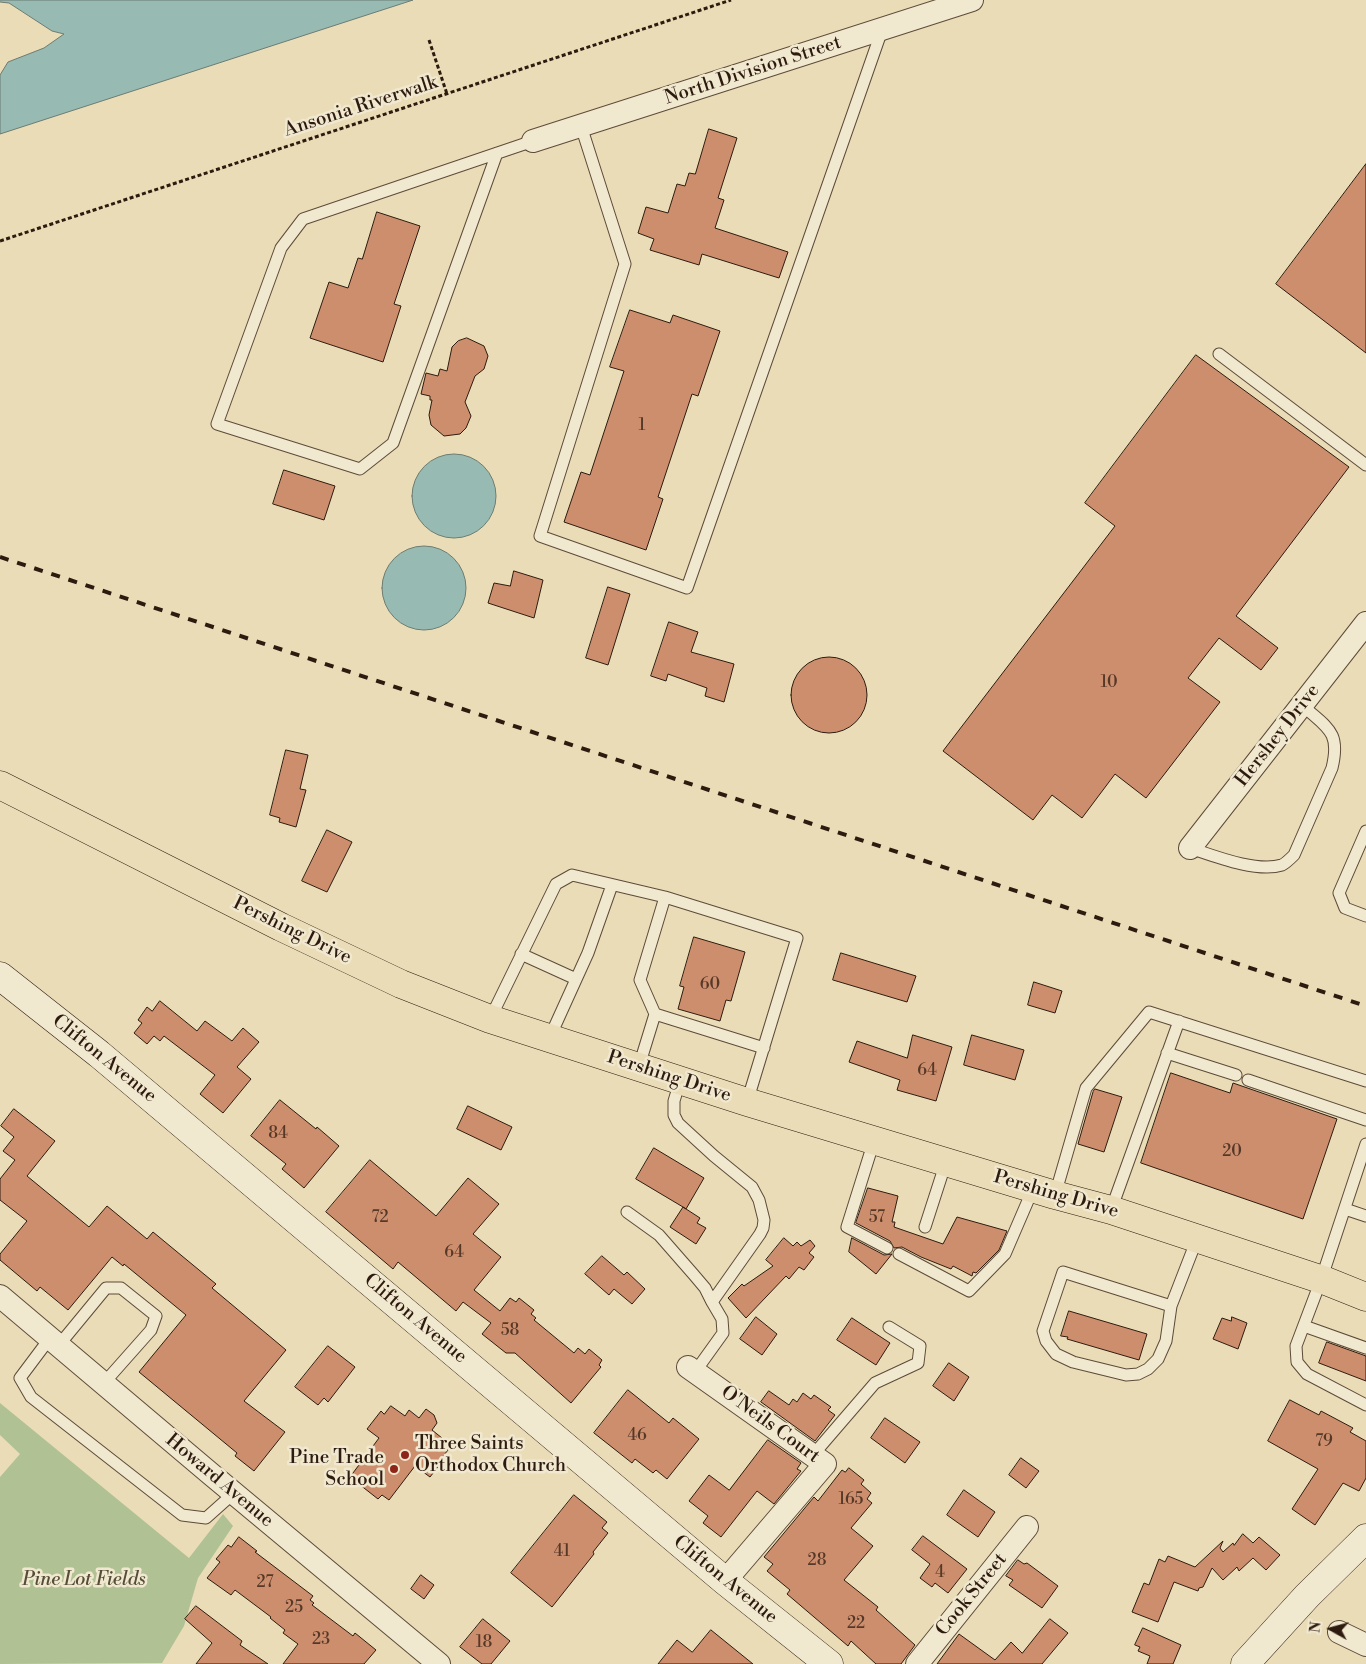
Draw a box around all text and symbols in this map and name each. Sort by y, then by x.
street label: North Division Street [662,32,844,110]
street label: Ansonia Riverwalk [281,71,441,143]
house number: 1 [639,416,645,436]
house number: 10 [1101,673,1117,693]
street label: Hershey Drive [1231,680,1325,792]
street label: Pershing Drive [229,892,355,970]
house number: 60 [700,975,720,995]
street label: Clifton Avenue [47,1010,161,1108]
street label: Pershing Drive [604,1046,734,1108]
house number: 64 [917,1061,937,1081]
house number: 84 [268,1124,288,1144]
house number: 20 [1222,1142,1242,1162]
street label: Pershing Drive [991,1166,1121,1224]
house number: 72 [372,1208,388,1228]
house number: 57 [869,1208,885,1228]
house number: 64 [444,1243,464,1263]
street label: Clifton Avenue [359,1269,471,1369]
house number: 58 [501,1321,519,1341]
street label: O'Neils Court [716,1381,824,1469]
house number: 46 [627,1426,647,1446]
street label: Howard Avenue [160,1429,278,1533]
house number: 79 [1315,1432,1333,1452]
place label: Three Saints Orthodox Church [415,1433,566,1477]
place label: Pine Trade School [289,1447,384,1491]
marker: Three Saints Orthodox Church [399,1449,411,1461]
marker: Pine Trade School [388,1463,400,1475]
house number: 165 [839,1490,863,1510]
street label: Clifton Avenue [668,1531,782,1629]
house number: 41 [554,1542,570,1562]
street label: Cook Street [932,1549,1012,1641]
house number: 28 [808,1551,826,1571]
house number: 4 [935,1563,945,1583]
park label: Pine Lot Fields [22,1569,146,1591]
house number: 27 [256,1573,274,1593]
house number: 25 [285,1598,303,1618]
north arrow [1306,1604,1356,1654]
house number: 22 [847,1614,865,1634]
text: N [1307,1621,1326,1634]
house number: 23 [312,1630,330,1650]
house number: 18 [476,1633,492,1653]

